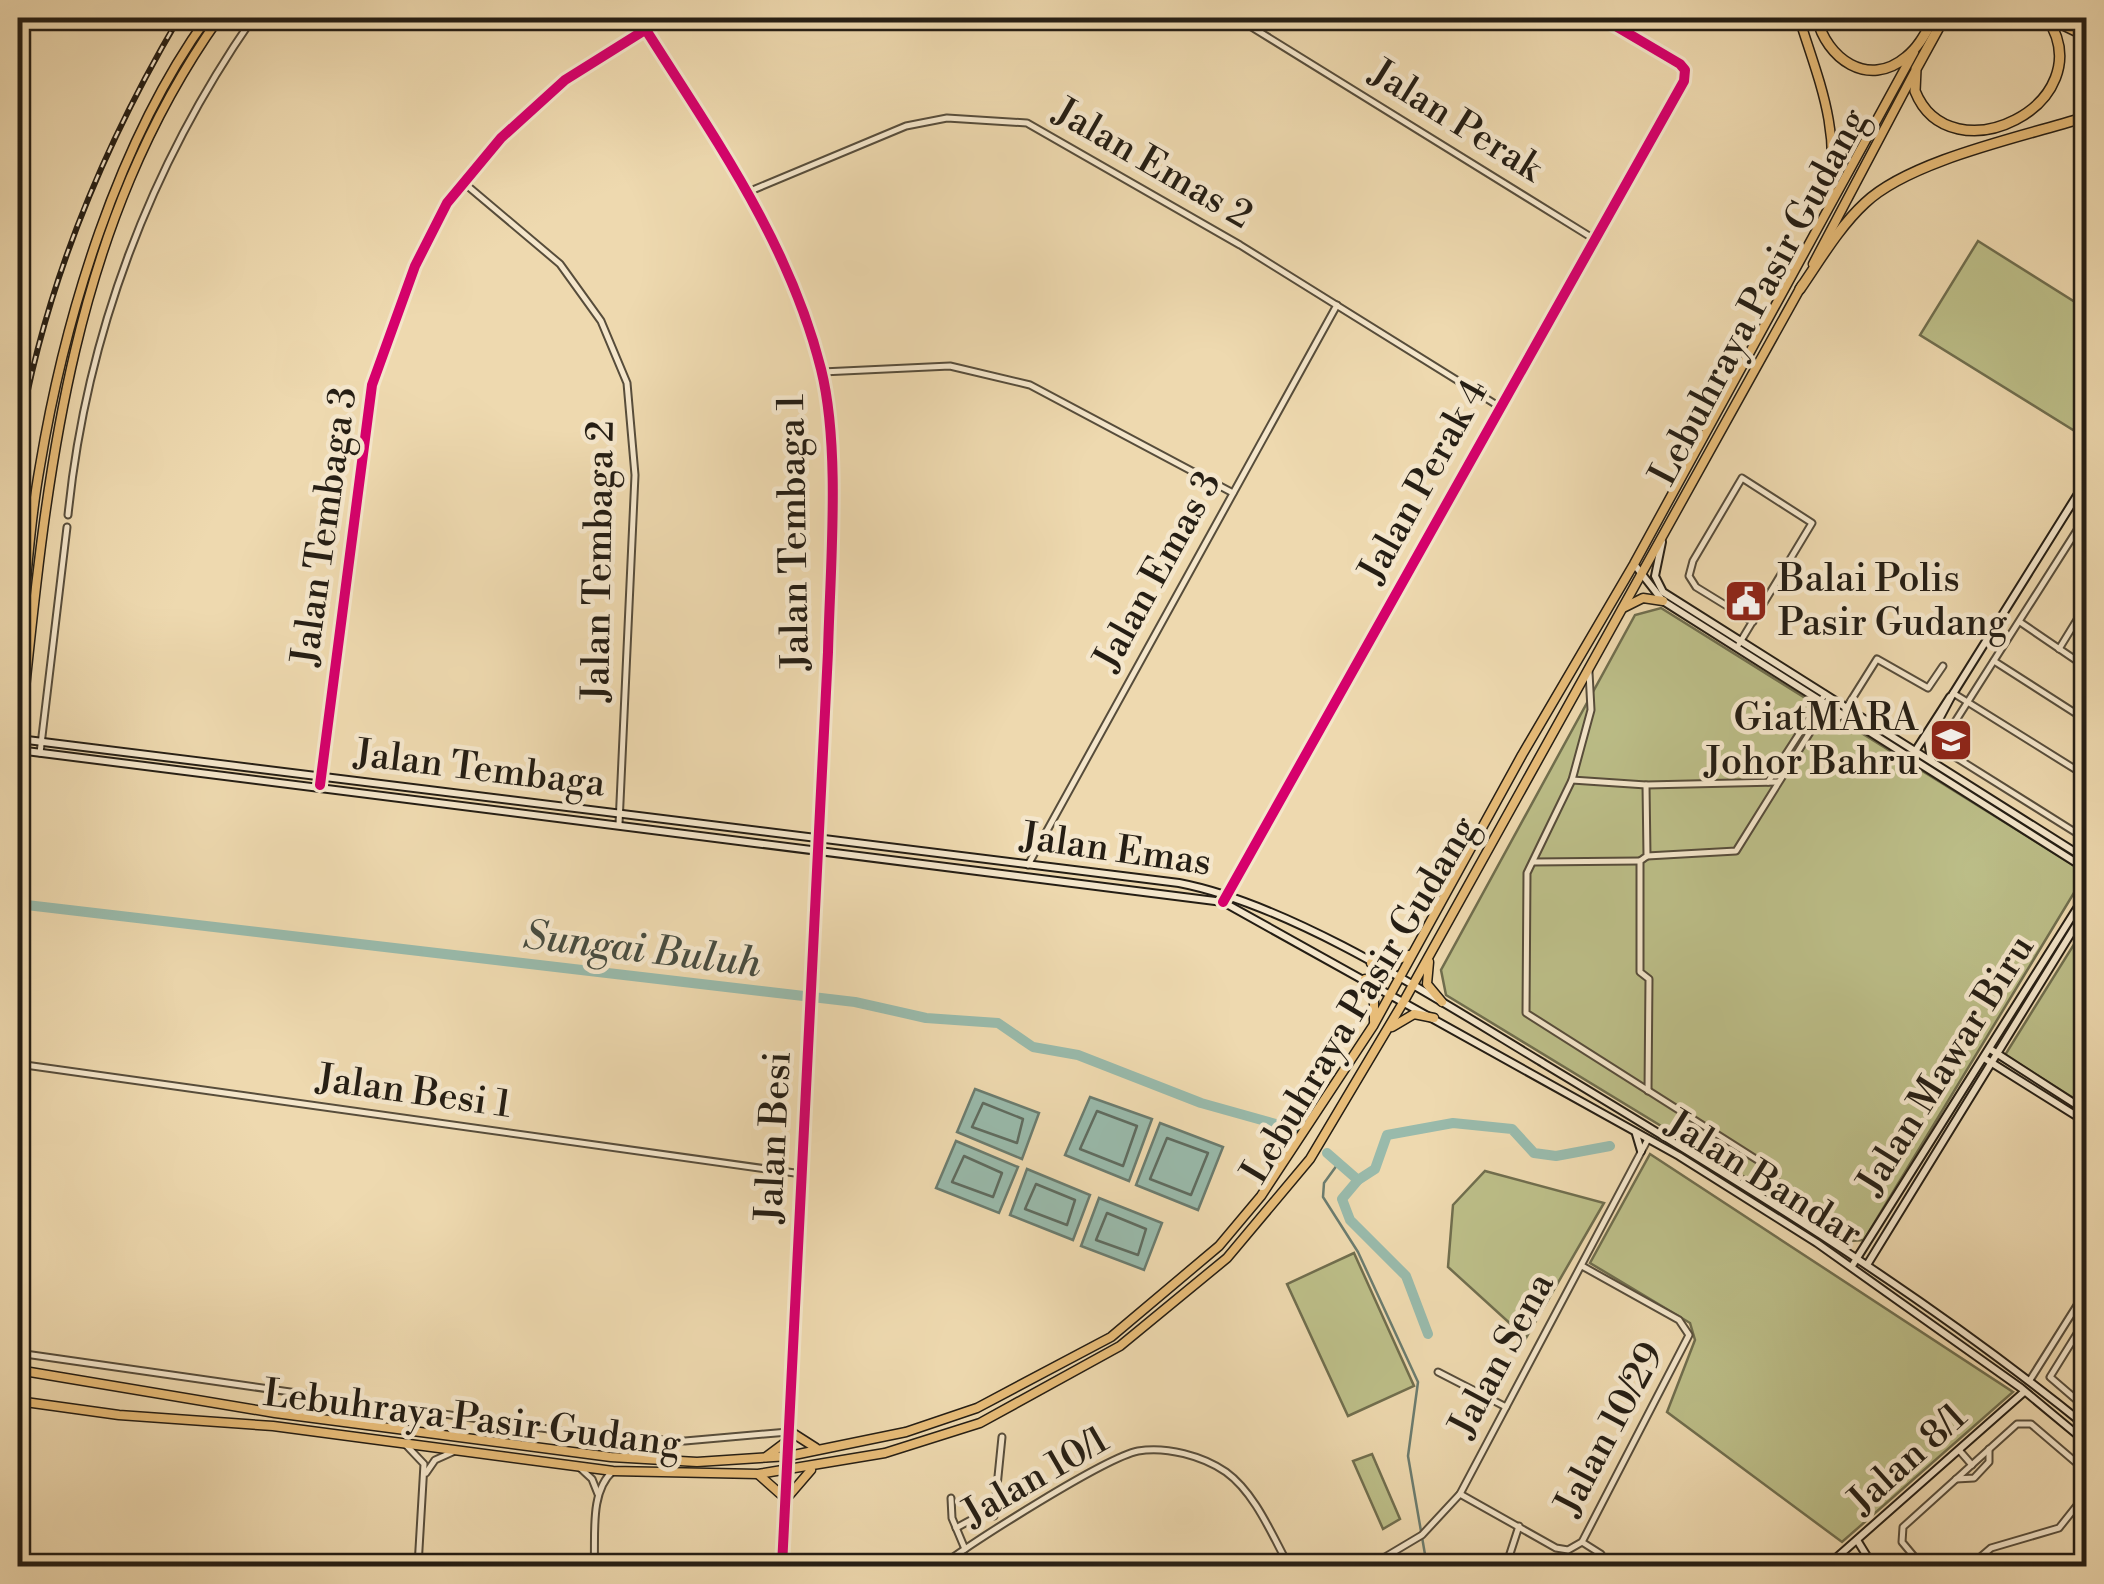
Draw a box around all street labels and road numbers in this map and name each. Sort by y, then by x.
street label: Jalan Perak [1359,49,1553,194]
street label: Jalan Emas 2 [1044,87,1261,240]
street label: Lebuhraya Pasir Gudang [1640,100,1879,494]
street label: Jalan Perak 4 [1348,371,1499,592]
street label: Jalan Tembaga 3 [282,384,368,670]
street label: Jalan Tembaga 1 [768,394,820,672]
street label: Jalan Tembaga 2 [573,420,625,704]
street label: Jalan Emas 3 [1083,463,1232,681]
street label: Jalan Tembaga [350,730,609,808]
street label: Lebuhraya Pasir Gudang [1232,807,1489,1192]
street label: Jalan Emas [1016,813,1214,887]
street label: Jalan Mawar Biru [1846,926,2045,1205]
street label: Jalan Besi [746,1050,802,1226]
street label: Jalan Besi 1 [312,1055,514,1129]
street label: Jalan Bandar [1656,1099,1871,1258]
street label: Jalan Sena [1438,1264,1565,1447]
street label: Jalan 10/29 [1544,1335,1675,1525]
street label: Lebuhraya Pasir Gudang [261,1370,684,1468]
street label: Jalan 8/1 [1838,1394,1977,1526]
street label: Jalan 10/1 [953,1417,1117,1538]

